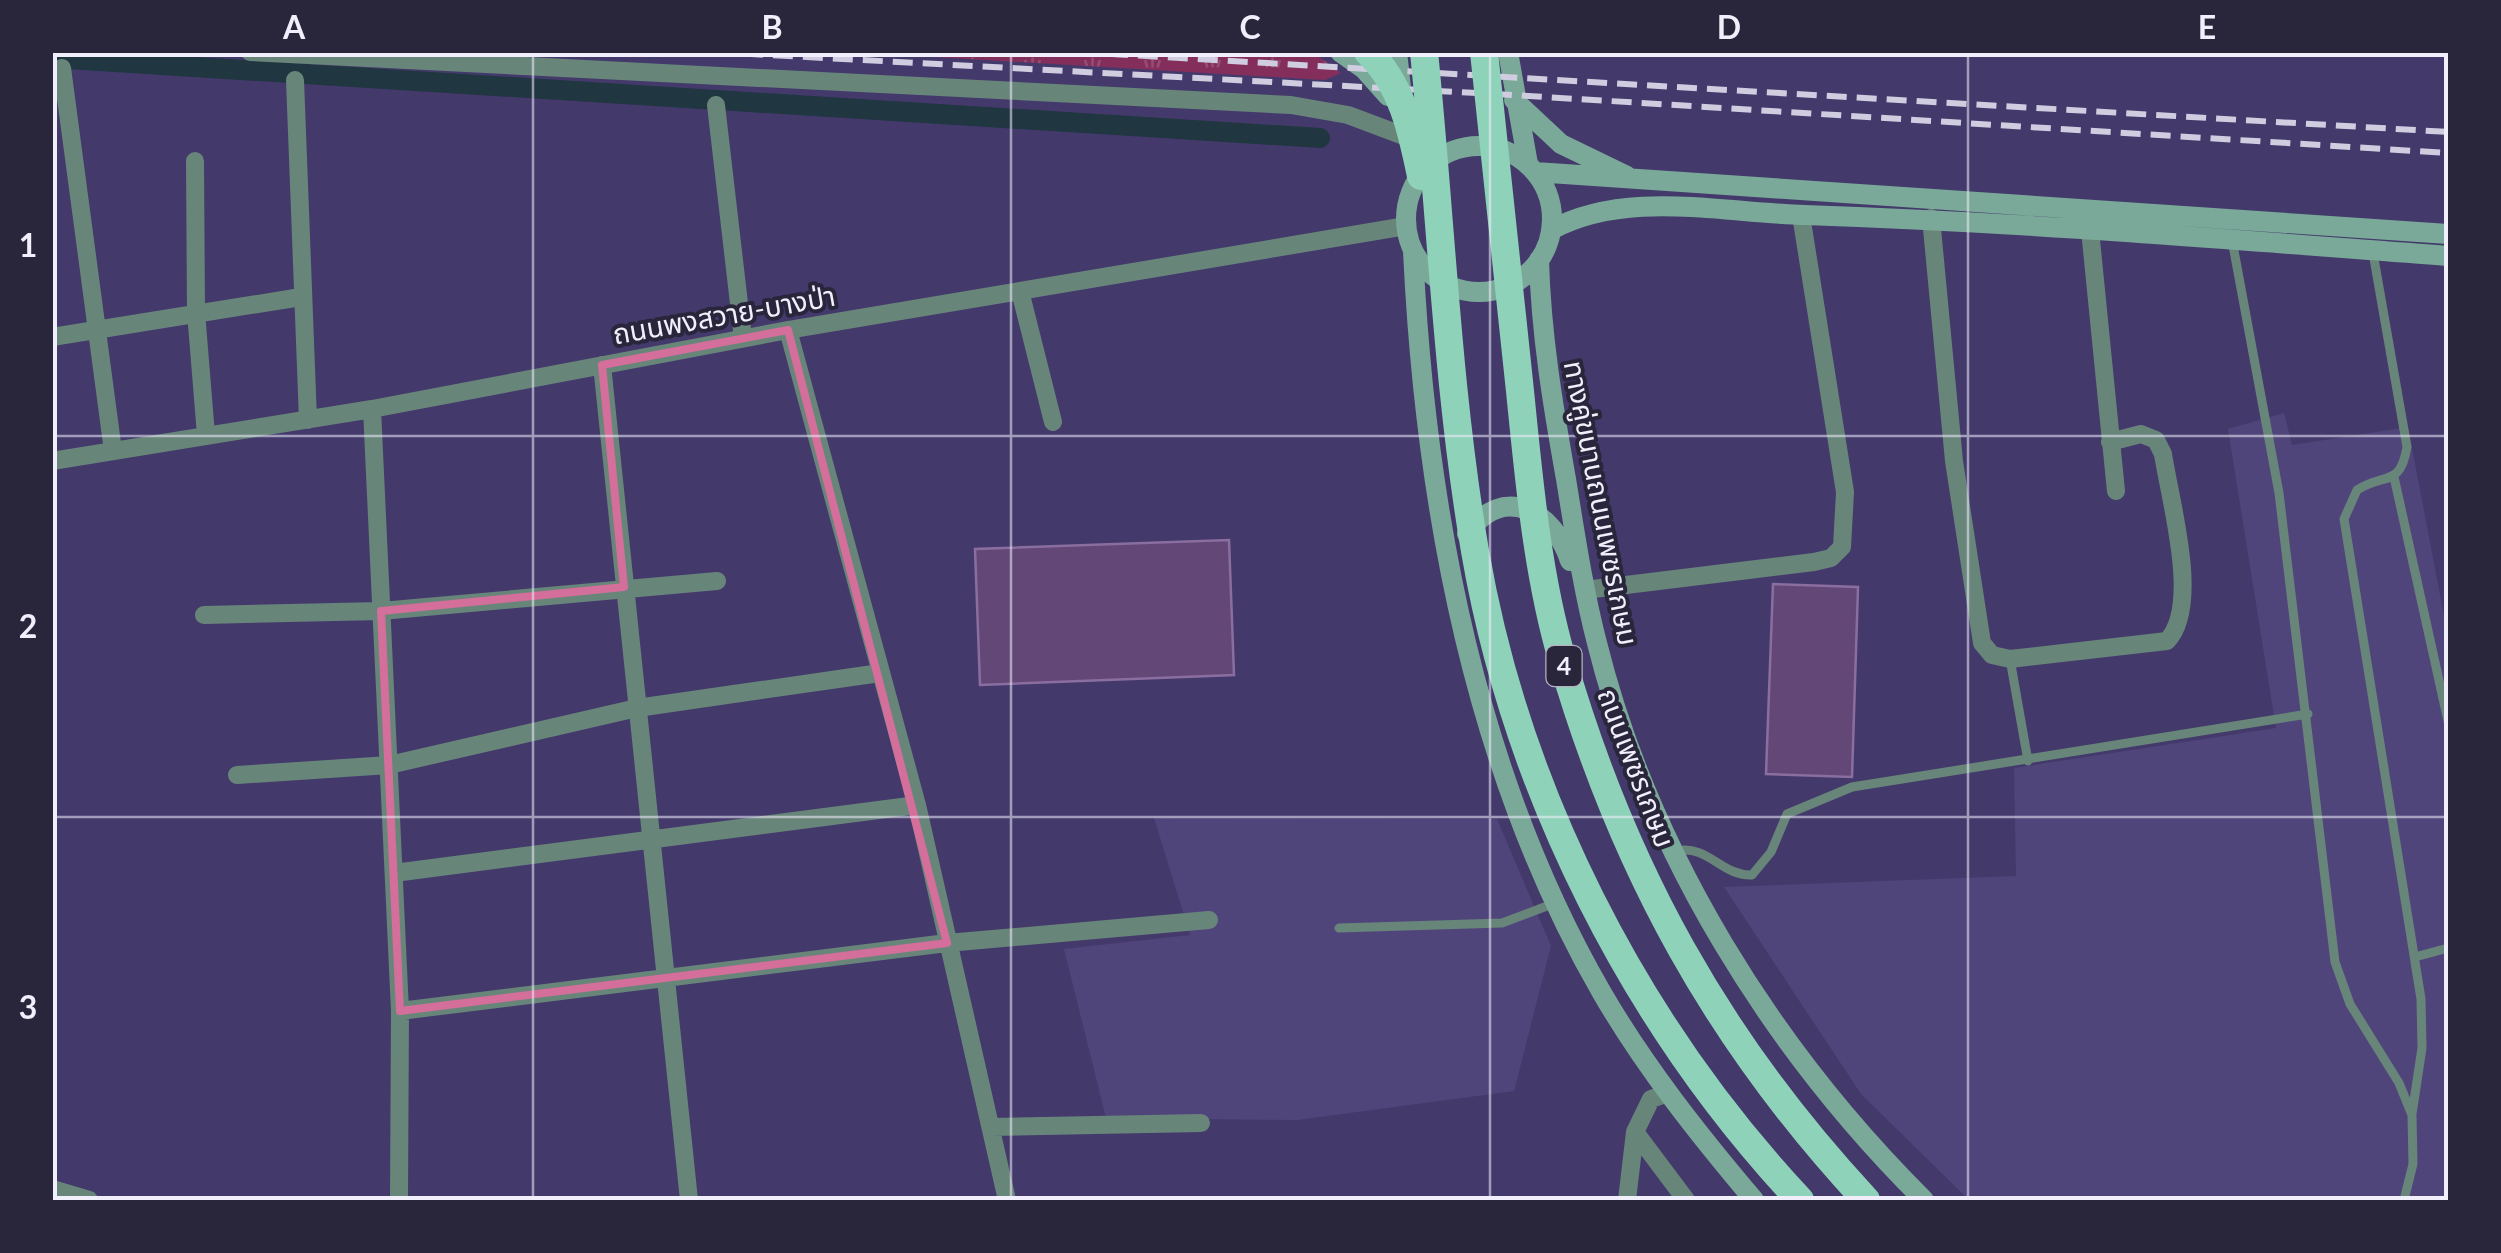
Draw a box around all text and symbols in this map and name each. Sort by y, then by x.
text: A [282,7,306,46]
text: B [761,7,783,46]
text: C [1239,7,1261,46]
text: D [1717,7,1741,46]
text: E [2198,7,2216,46]
text: 1 [19,225,37,264]
street label: ถนนพงสวาย-บางป่า [610,278,838,350]
street label: ทางคู่ขนานถนนเพชรเกษม [1556,358,1646,648]
text: 2 [19,606,37,645]
road number: 4 [1546,646,1582,686]
street label: ถนนเพชรเกษม [1591,683,1683,852]
text: 3 [19,987,37,1026]

